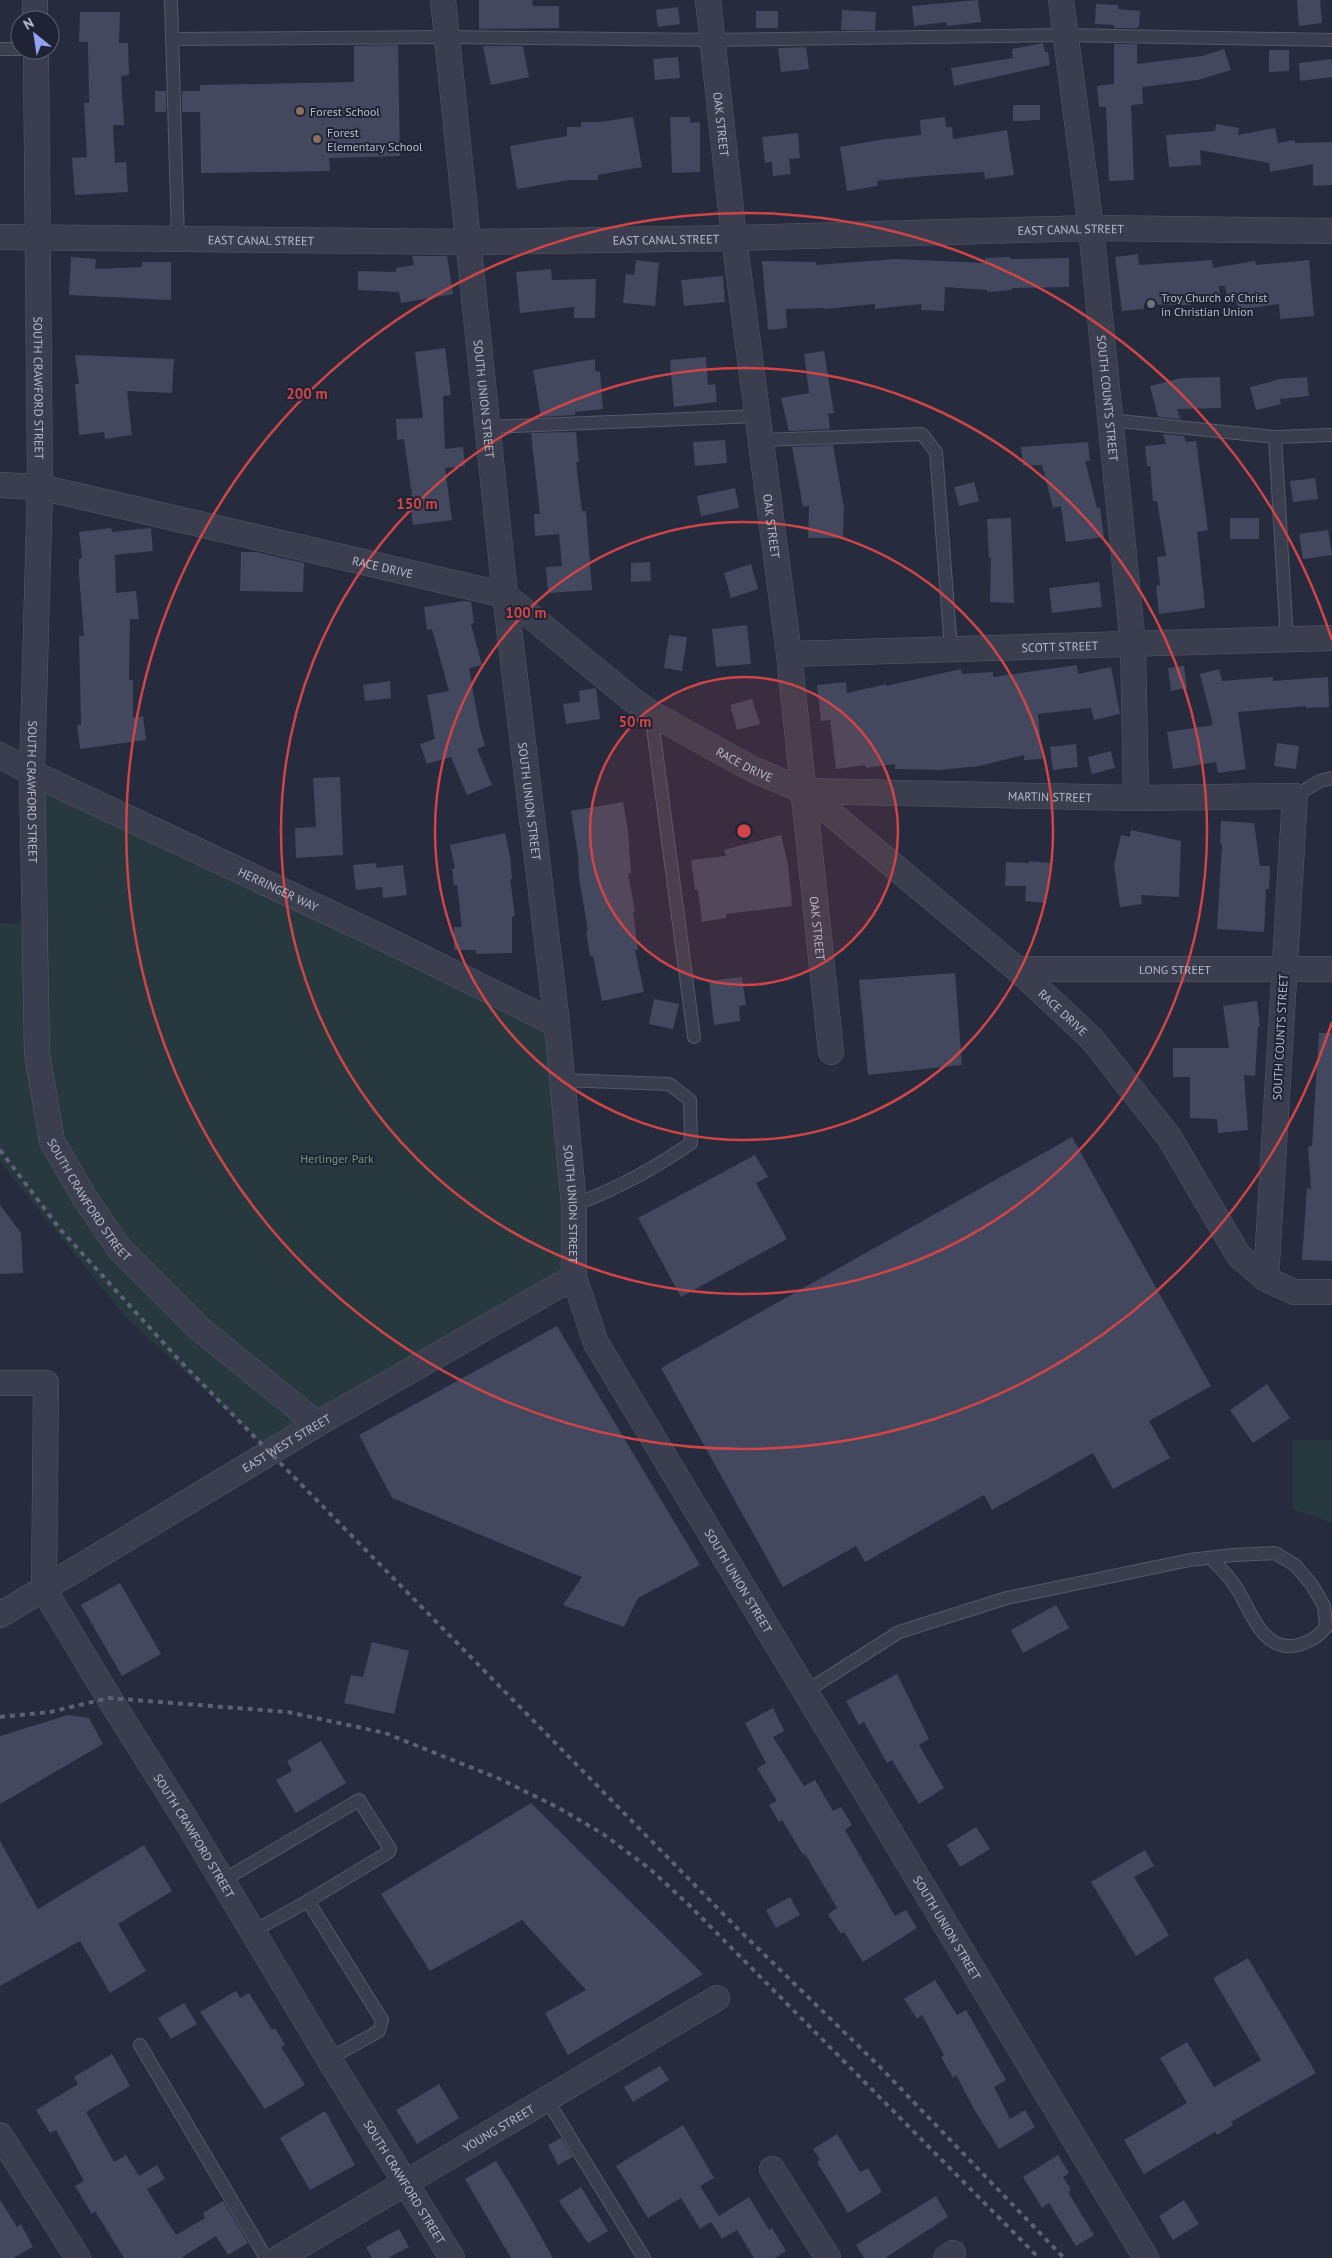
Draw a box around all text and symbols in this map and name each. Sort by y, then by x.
north arrow [10,10,60,60]
text: N [20,14,37,34]
street label: OAK STREET [711,91,733,158]
place label: Forest School [310,104,380,119]
marker: Forest School [294,105,306,117]
place label: Forest Elementary School [327,125,423,154]
marker: Forest Elementary School [311,133,323,145]
street label: EAST CANAL STREET [1017,220,1125,238]
street label: EAST CANAL STREET [613,231,720,247]
street label: EAST CANAL STREET [208,232,315,248]
place label: Troy Church of Christ in Christian Union [1161,290,1267,319]
marker: Troy Church of Christ in Christian Union [1145,298,1157,310]
street label: SOUTH CRAWFORD STREET [31,316,47,460]
street label: SOUTH COUNTS STREET [1094,334,1122,462]
street label: SOUTH UNION STREET [471,339,498,459]
text: 200 m [286,384,328,403]
street label: OAK STREET [760,493,784,560]
text: 150 m [396,494,438,513]
street label: RACE DRIVE [351,552,415,581]
text: 100 m [505,603,547,622]
street label: SCOTT STREET [1021,637,1099,655]
text: 50 m [619,712,651,731]
street label: SOUTH CRAWFORD STREET [24,720,41,864]
street label: SOUTH UNION STREET [515,741,545,862]
street label: RACE DRIVE [714,743,775,785]
street label: MARTIN STREET [1008,788,1093,805]
centre of rings [735,822,753,840]
street label: HERRINGER WAY [236,864,321,914]
street label: OAK STREET [807,895,829,962]
street label: LONG STREET [1139,962,1211,977]
street label: SOUTH COUNTS STREET [1269,973,1291,1101]
street label: RACE DRIVE [1036,986,1091,1039]
street label: SOUTH CRAWFORD STREET [45,1136,135,1264]
street label: SOUTH UNION STREET [561,1144,582,1264]
park label: Herlinger Park [300,1151,374,1166]
street label: EAST WEST STREET [239,1410,333,1475]
street label: SOUTH UNION STREET [702,1526,776,1636]
street label: SOUTH CRAWFORD STREET [151,1770,238,1901]
street label: SOUTH UNION STREET [910,1873,985,1983]
street label: YOUNG STREET [460,2101,537,2155]
street label: SOUTH CRAWFORD STREET [361,2117,449,2247]

